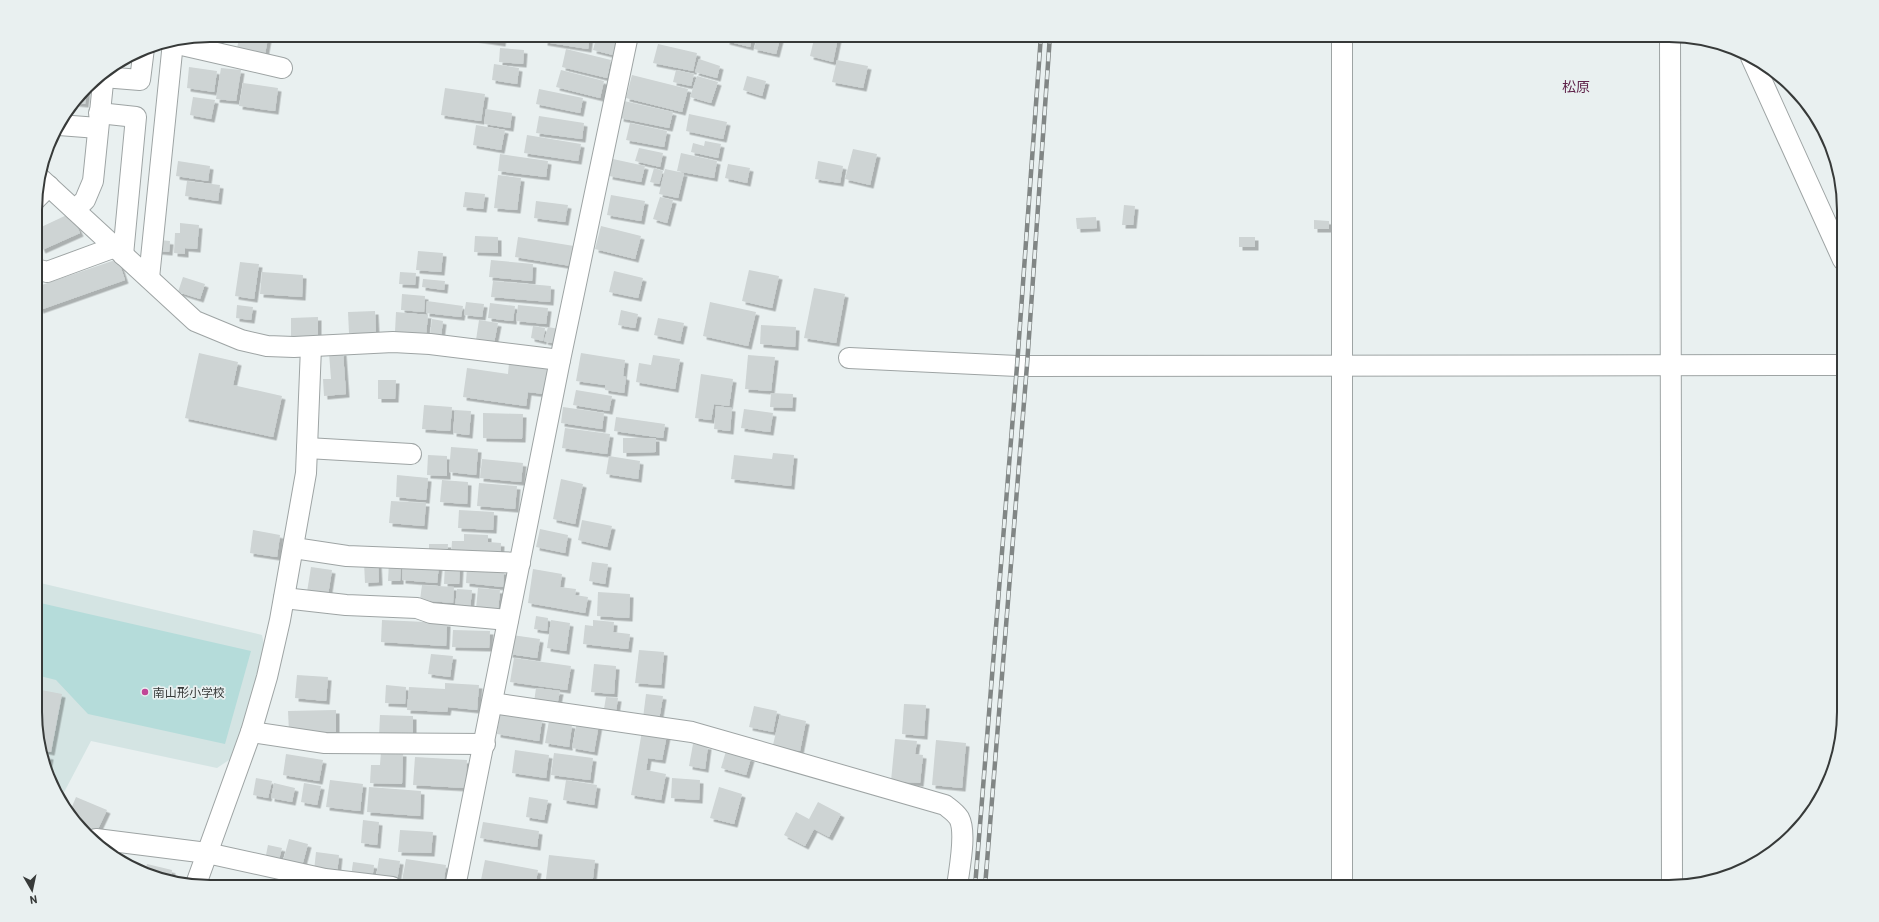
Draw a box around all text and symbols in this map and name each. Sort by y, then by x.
district label: 松原 [1562,78,1590,95]
place label: 南山形小学校 [153,685,225,699]
marker: 南山形小学校 [140,687,150,697]
north arrow [12,870,52,910]
text: N [29,893,38,907]

